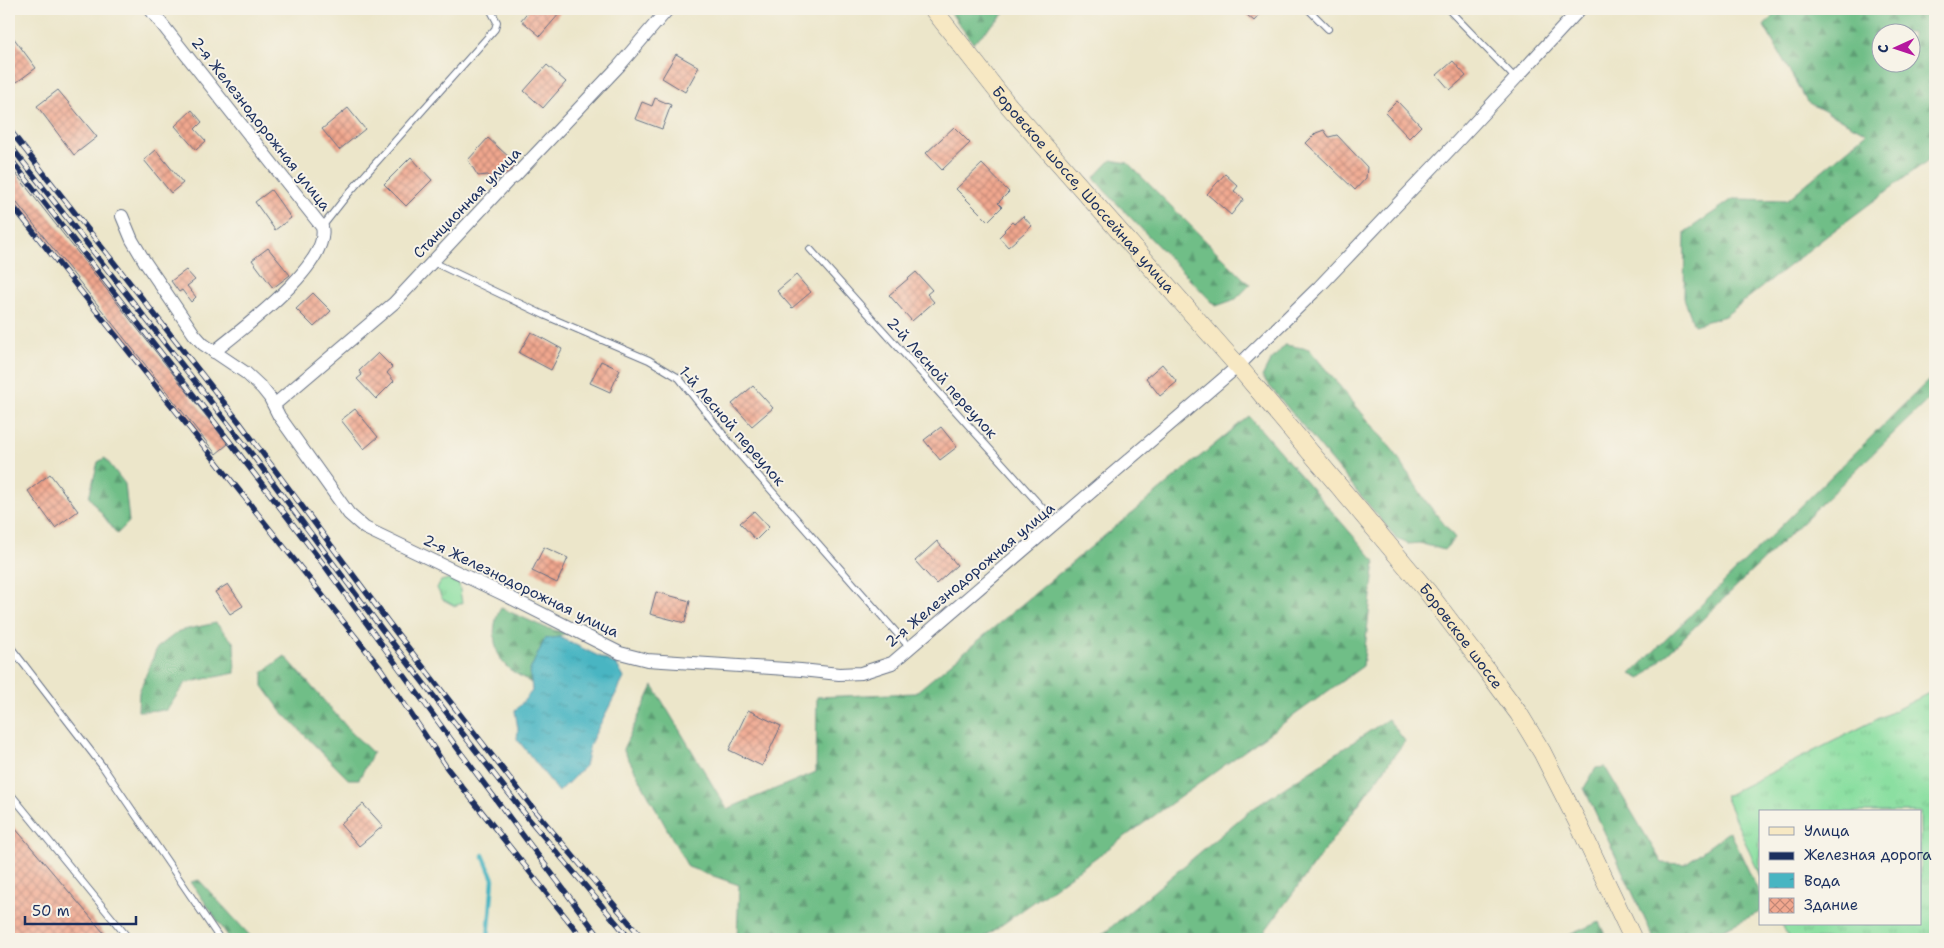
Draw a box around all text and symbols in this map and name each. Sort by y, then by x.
north arrow [1872,22,1922,72]
street label: 2-я Железнодорожная улица [187,33,336,216]
text: С [1874,44,1892,53]
street label: Боровское шоссе, Шоссейная улица [987,82,1180,298]
street label: Станционная улица [409,143,526,263]
street label: 2-й Лесной переулок [882,313,1002,443]
street label: 1-й Лесной переулок [674,362,790,490]
street label: 2-я Железнодорожная улица [881,498,1059,652]
street label: 2-я Железнодорожная улица [420,530,623,642]
street label: Боровское шоссе [1415,579,1507,693]
legend [1759,810,1922,926]
text: Улица [1804,821,1850,841]
text: Железная дорога [1804,845,1932,865]
text: Вода [1804,871,1841,891]
scale bar [25,893,136,925]
text: Здание [1804,895,1858,915]
text: 50 m [32,901,70,921]

